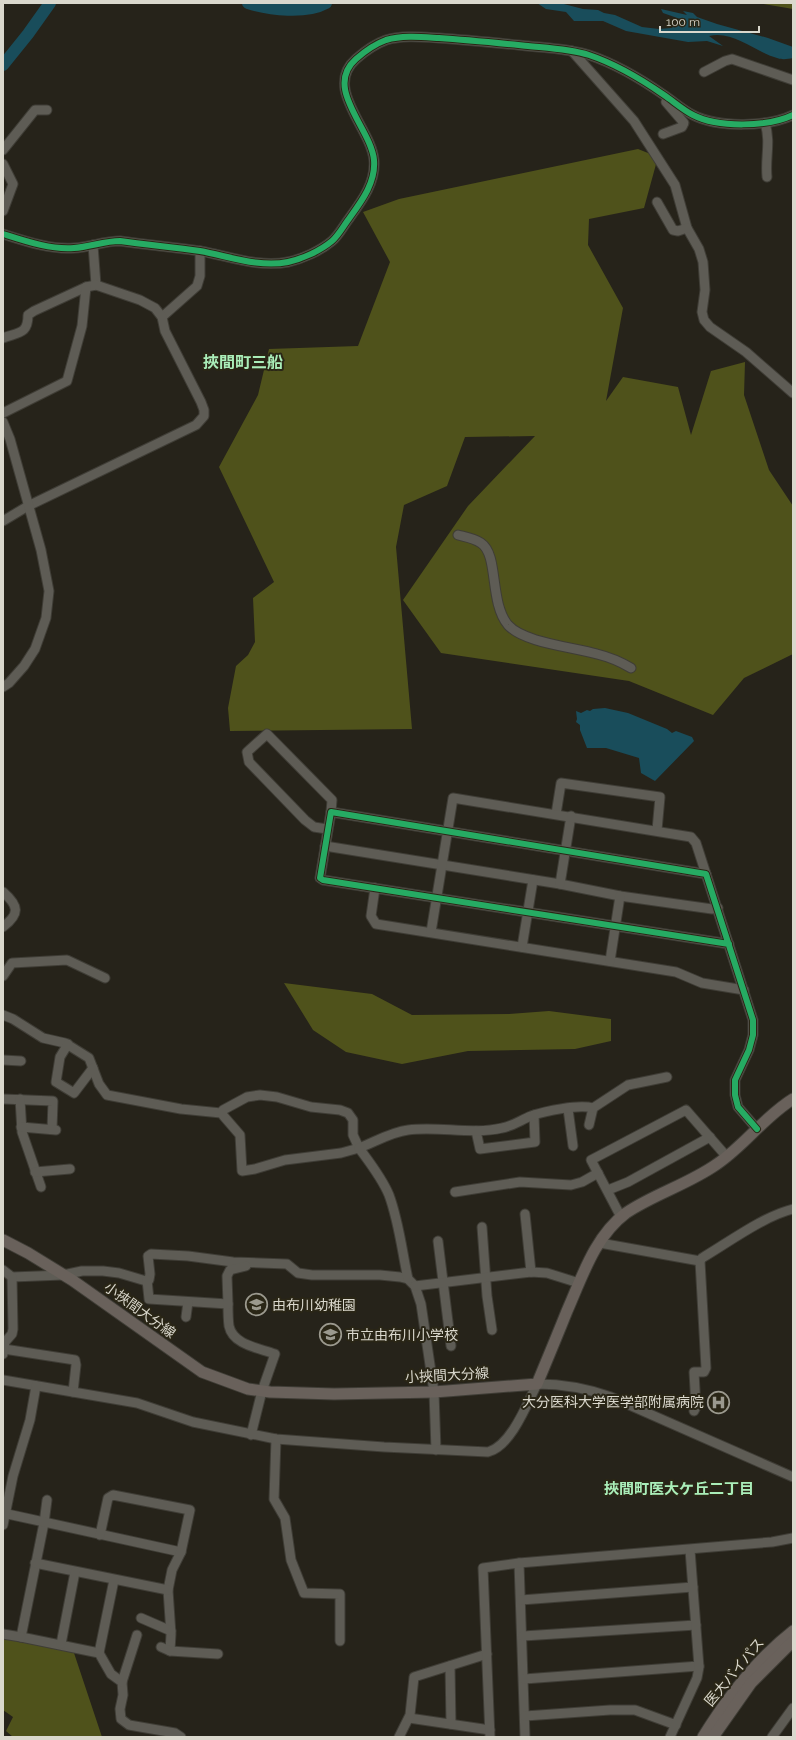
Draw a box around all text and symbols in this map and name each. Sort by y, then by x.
scale bar [660,8,759,34]
text: 100 m [666,15,700,29]
district label: 挾間町三船 [203,353,283,372]
street label: 小挾間大分線 [101,1279,179,1341]
school or university icon: 由布川幼稚園 [243,1292,269,1318]
place label: 由布川幼稚園 [272,1297,356,1313]
school or university icon: 市立由布川小学校 [318,1322,344,1348]
place label: 市立由布川小学校 [346,1327,458,1343]
street label: 小挾間大分線 [405,1365,489,1385]
hospital icon: 大分医科大学医学部附属病院 [706,1389,732,1415]
place label: 大分医科大学医学部附属病院 [522,1394,704,1410]
district label: 挾間町医大ケ丘二丁目 [604,1480,754,1498]
street label: 医大バイパス [701,1635,767,1709]

